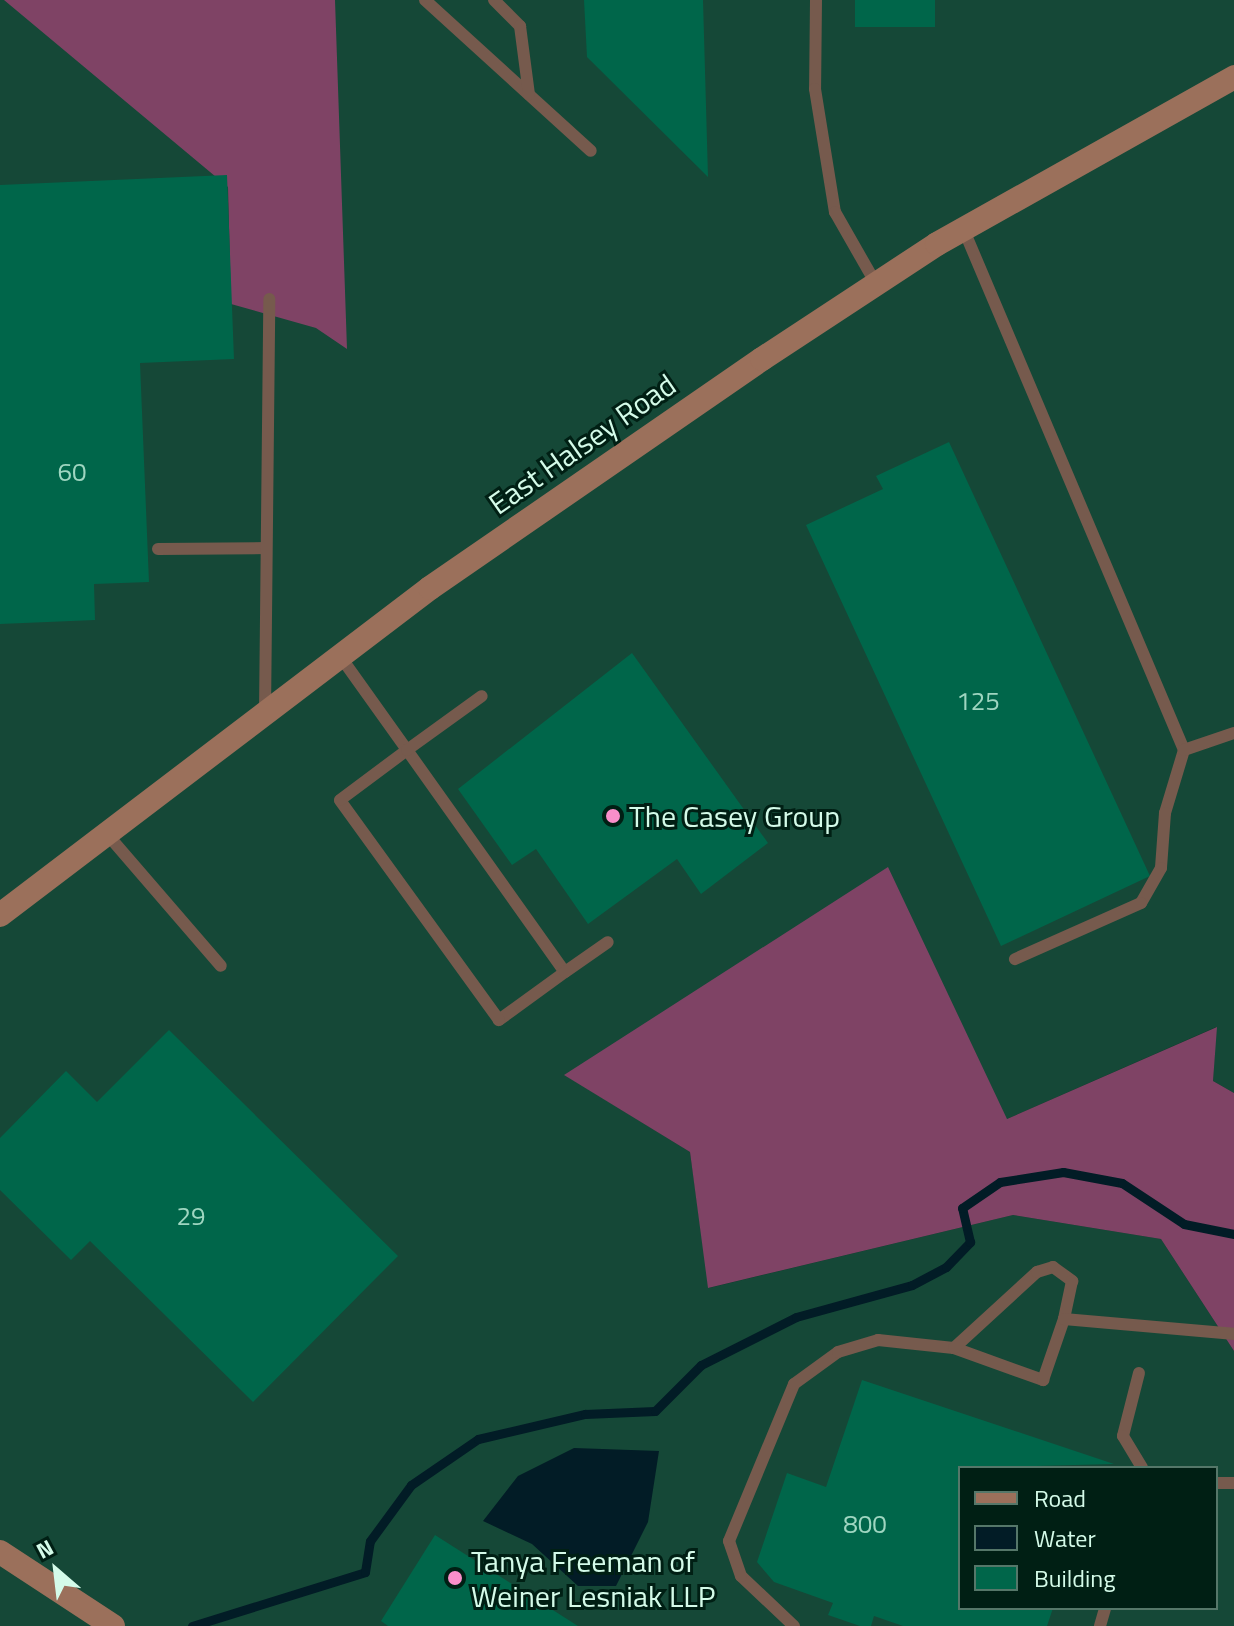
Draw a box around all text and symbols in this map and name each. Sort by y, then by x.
street label: East Halsey Road [482,366,682,522]
house number: 60 [57,456,87,488]
house number: 125 [956,685,1000,717]
place label: The Casey Group [629,798,840,834]
marker: The Casey Group [604,807,622,825]
house number: 29 [176,1200,206,1232]
legend [958,1466,1218,1610]
text: Road [1034,1480,1086,1516]
house number: 800 [843,1508,887,1540]
text: Water [1034,1520,1096,1556]
north arrow [16,1530,96,1610]
text: N [30,1530,59,1567]
place label: Tanya Freeman of Weiner Lesniak LLP [471,1543,715,1614]
text: Building [1034,1560,1116,1596]
marker: Tanya Freeman of Weiner Lesniak LLP [446,1569,464,1587]

